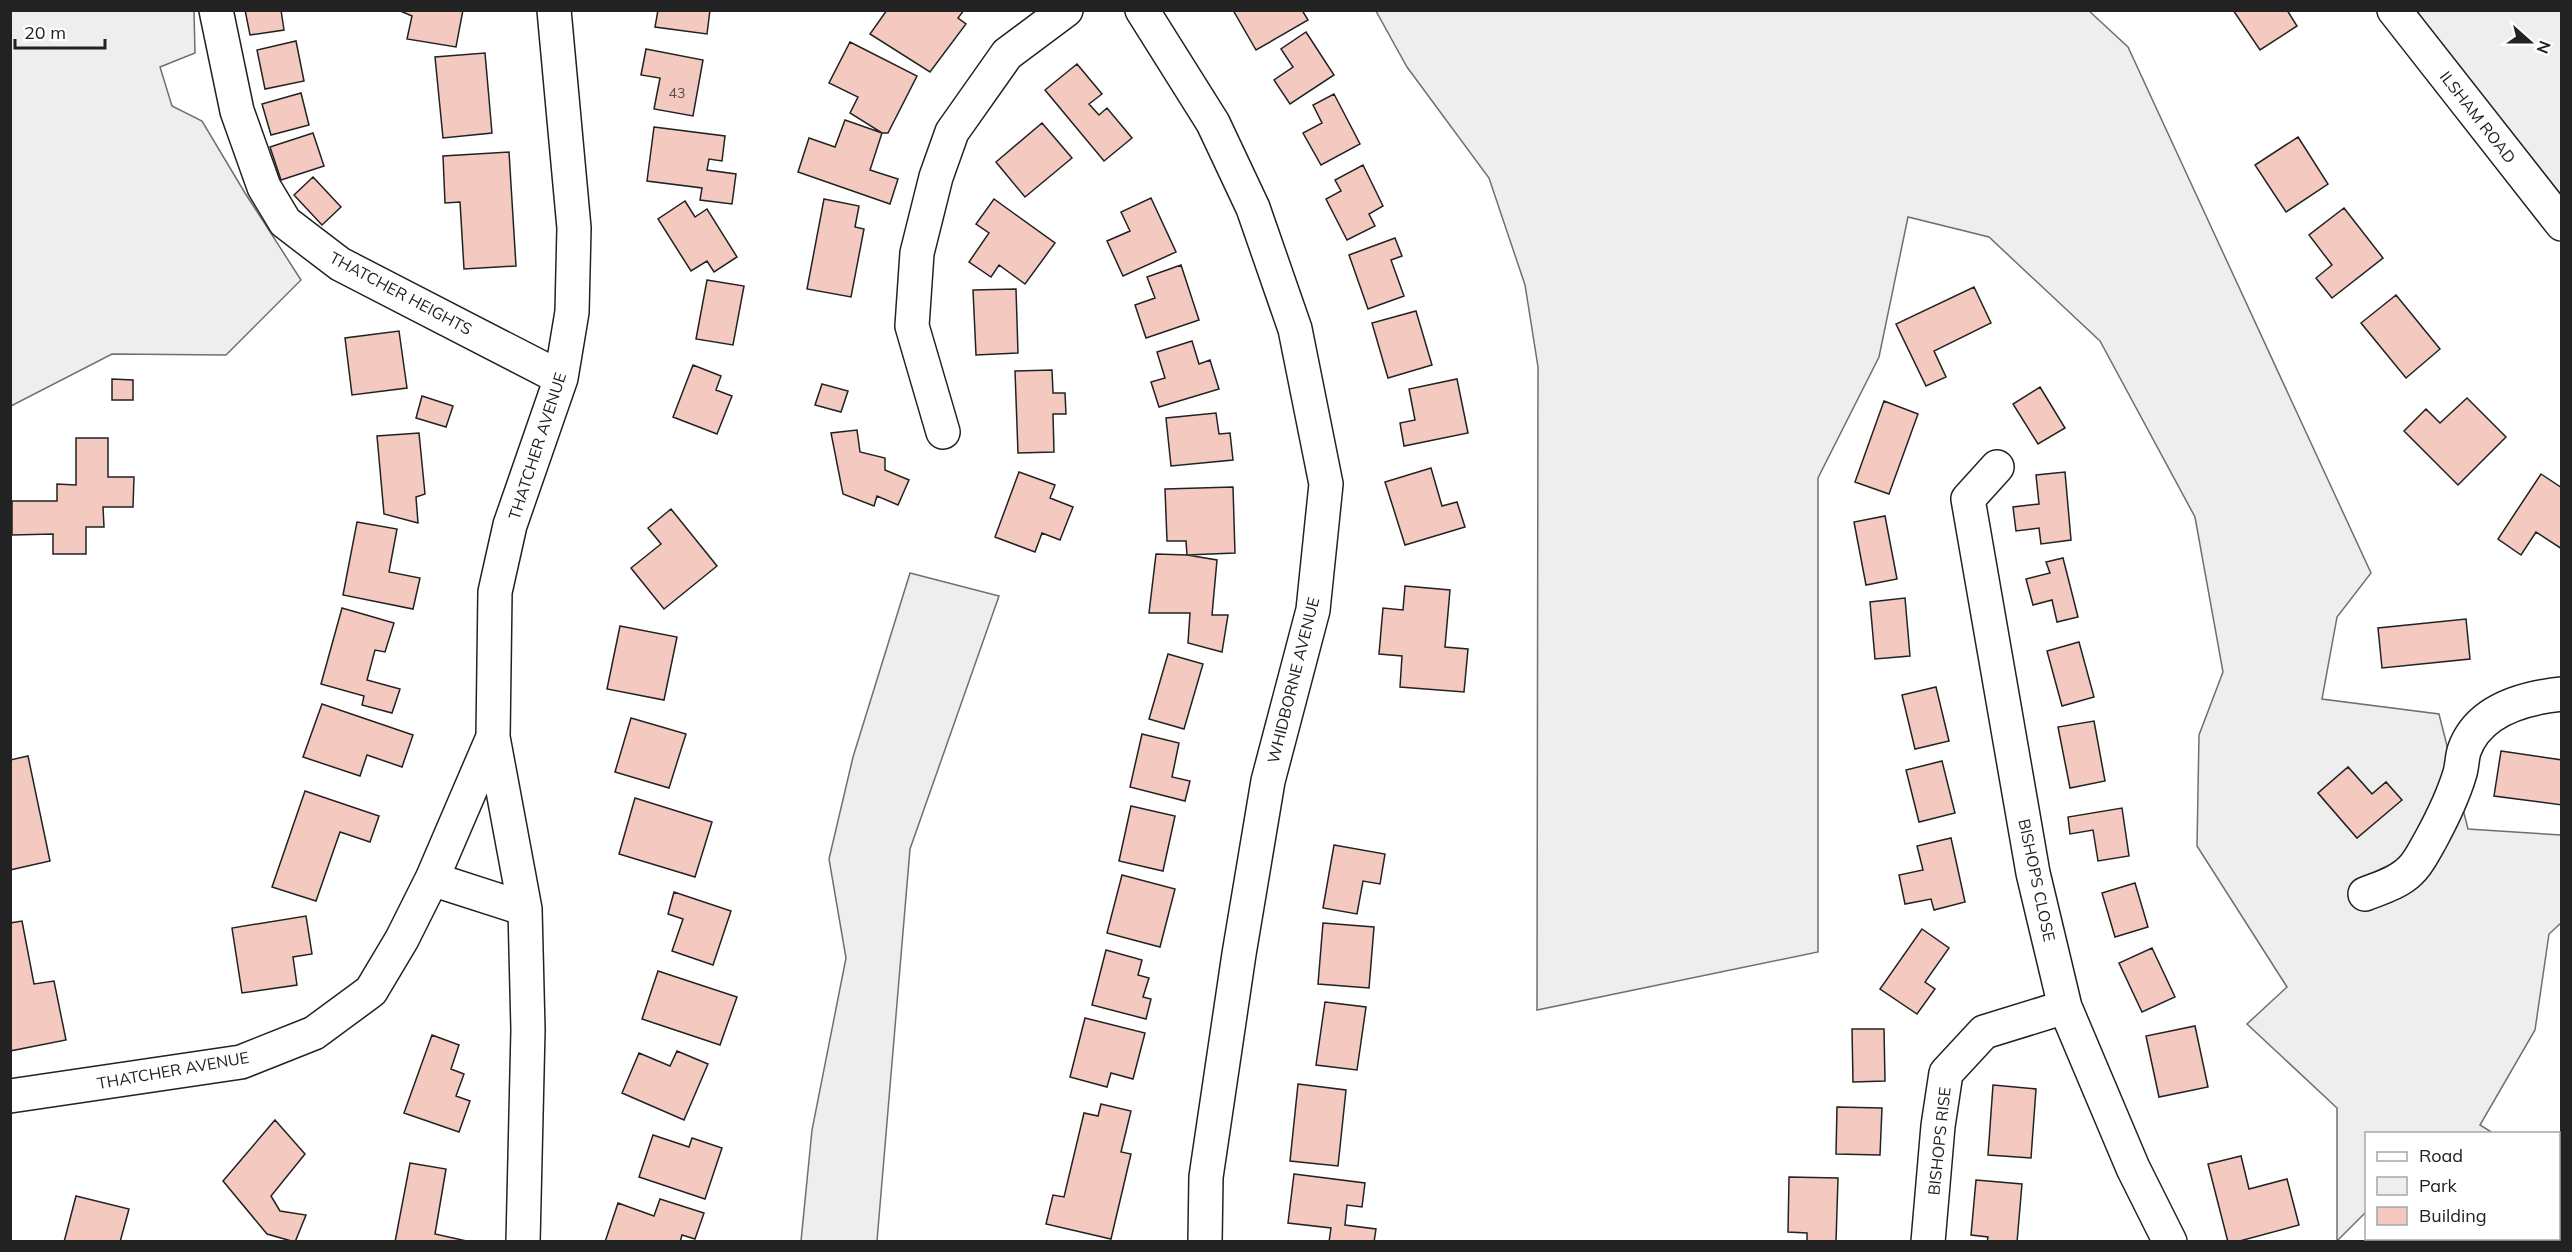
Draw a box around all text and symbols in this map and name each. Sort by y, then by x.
scale bar [15,12,105,50]
north arrow [2500,12,2560,72]
text: 20 m [24,21,66,44]
text: N [2533,38,2556,57]
street label: ILSHAM ROAD [2436,67,2520,167]
house number: 43 [669,84,685,102]
street label: THATCHER HEIGHTS [326,247,476,339]
street label: THATCHER AVENUE [504,370,570,522]
street label: WHIDBORNE AVENUE [1263,595,1323,765]
street label: BISHOPS CLOSE [2014,817,2060,943]
street label: THATCHER AVENUE [96,1047,250,1093]
street label: BISHOPS RISE [1923,1086,1955,1196]
legend [2365,1132,2560,1240]
text: Road [2419,1144,2463,1167]
text: Park [2419,1174,2458,1197]
text: Building [2419,1204,2487,1227]

